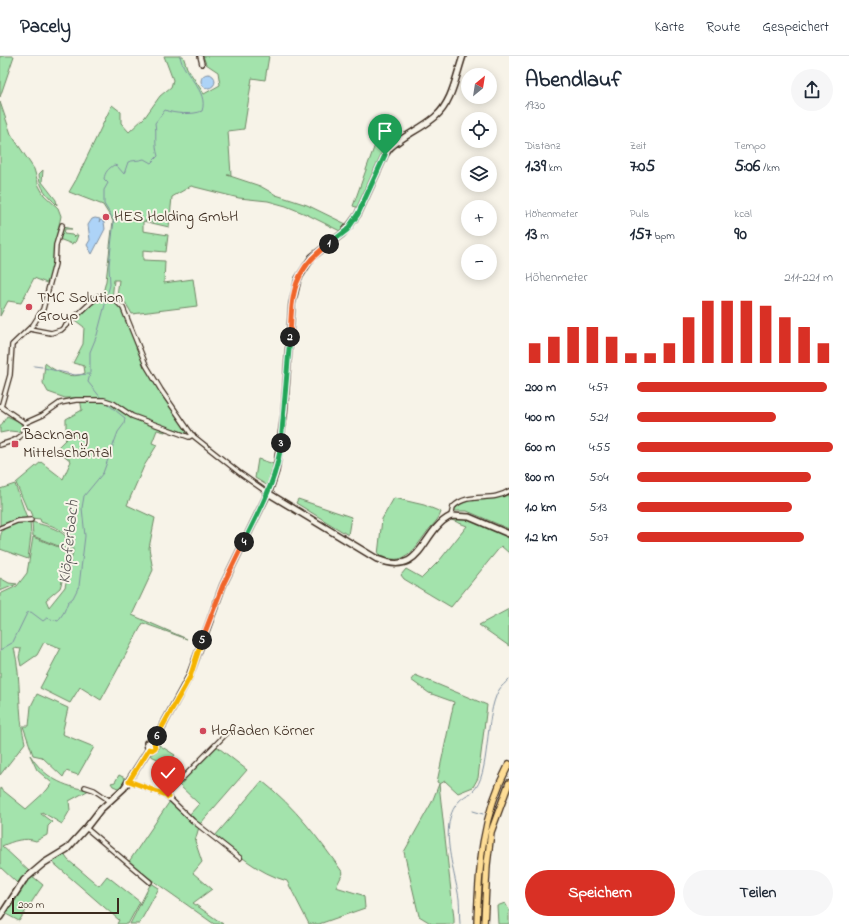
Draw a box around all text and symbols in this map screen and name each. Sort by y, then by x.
text: Pacely [20,14,71,41]
text: Karte [655,17,684,38]
text: Route [706,17,740,38]
text: Gespeichert [762,17,829,38]
text: Abendlauf [525,65,622,97]
north arrow [461,68,497,104]
map controls [461,68,497,280]
button: share [791,69,833,111]
text: 19:30 [525,96,545,115]
button: locate [461,112,497,148]
pin [368,114,402,155]
icon: arrive [374,120,396,142]
text: Distanz [525,138,560,154]
text: Zeit [630,138,647,154]
text: Tempo [734,138,766,154]
text: 1.39 [525,154,546,179]
text: 7:05 [630,154,655,179]
text: 5:06 [734,154,760,179]
button: layers [461,156,497,192]
text: km [546,160,562,176]
text: /km [760,160,780,176]
button: + [461,200,497,236]
place label: HES Holding GmbH [114,205,238,229]
text: Höhenmeter [525,206,578,222]
text: Puls [630,206,649,222]
text: kcal [734,206,752,222]
marker: HES Holding GmbH [101,212,111,222]
text: 13 [525,222,537,247]
text: 157 [630,222,652,247]
text: 90 [734,222,747,247]
text: m [537,228,549,244]
text: bpm [652,228,675,244]
pin: 1 [319,234,339,254]
text: 1 [327,236,331,252]
button: − [461,244,497,280]
text: Höhenmeter [525,268,587,287]
text: 211–221 m [784,268,833,287]
place label: TMC Solution Group [37,286,123,328]
marker: TMC Solution Group [24,302,34,312]
pin: 2 [280,327,300,347]
text: 2 [287,329,293,345]
text: 200 m [525,378,556,397]
text: 4:57 [589,378,608,397]
text: 400 m [525,408,555,427]
text: 5:21 [589,408,608,427]
place label: Backnang Mittelschöntal [22,423,112,465]
pin: 3 [271,433,291,453]
text: 3 [279,435,283,451]
text: 600 m [525,438,555,457]
text: 4:55 [589,438,610,457]
marker: Backnang Mittelschöntal [10,439,20,449]
text: 800 m [525,468,554,487]
text: 5:04 [589,468,609,487]
water label: Klöpferbach [52,498,86,585]
text: 1.0 km [525,498,556,517]
text: 5:13 [589,498,607,517]
text: 1.2 km [525,528,557,547]
text: 5:07 [589,528,609,547]
pin: 4 [234,532,254,552]
text: 4 [242,534,246,550]
pin: 5 [192,630,212,650]
text: 5 [199,632,205,648]
place label: Hofladen Körner [211,719,314,743]
pin: 6 [147,726,167,746]
marker: Hofladen Körner [198,726,208,736]
text: 6 [155,728,159,744]
pin [151,756,185,797]
icon: check [157,762,179,784]
button: Speichern [525,870,675,916]
button: Teilen [683,870,833,916]
scale bar [12,896,119,915]
text: 200 m [18,897,44,913]

